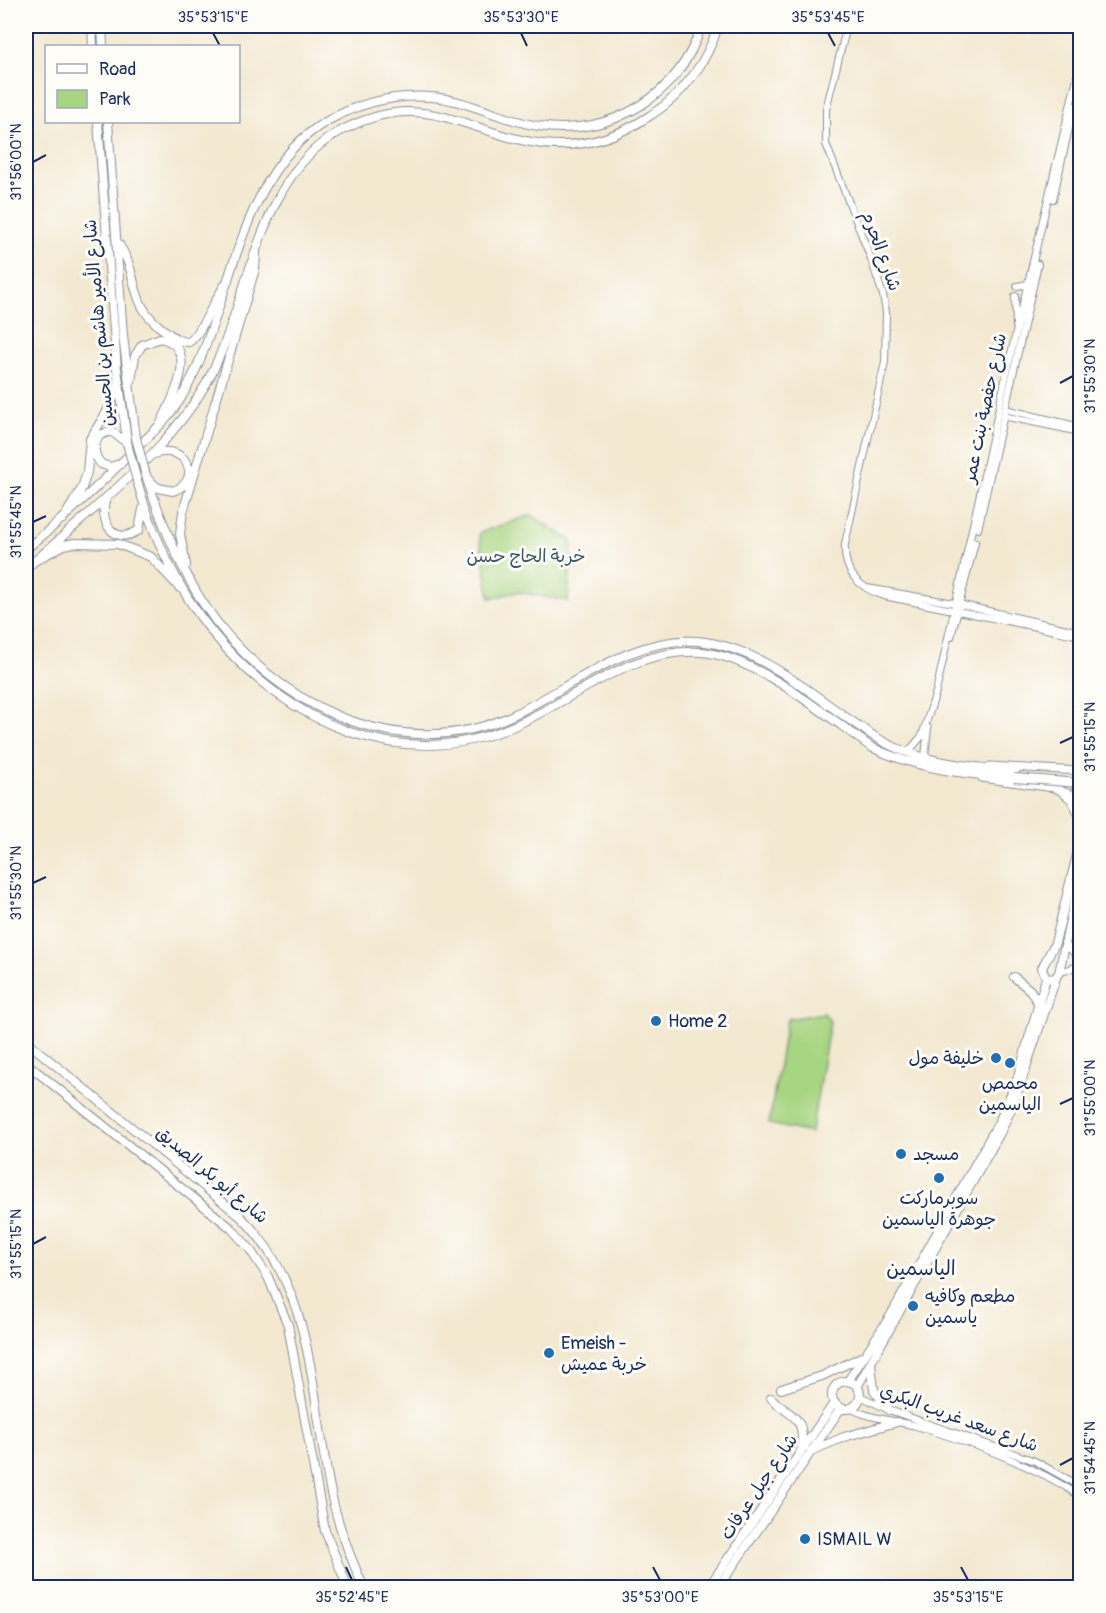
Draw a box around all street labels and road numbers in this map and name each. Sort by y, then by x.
street label: شارع الحرم [854,208,906,295]
street label: شارع الأمير هاشم بن الحسين [77,218,122,428]
street label: شارع حفصة بنت عمر [957,331,1012,487]
street label: شارع أبو بكر الصديق [151,1121,273,1229]
street label: شارع سعد غريب البكري [876,1379,1041,1458]
street label: شارع جبل عرفات [715,1430,803,1544]

